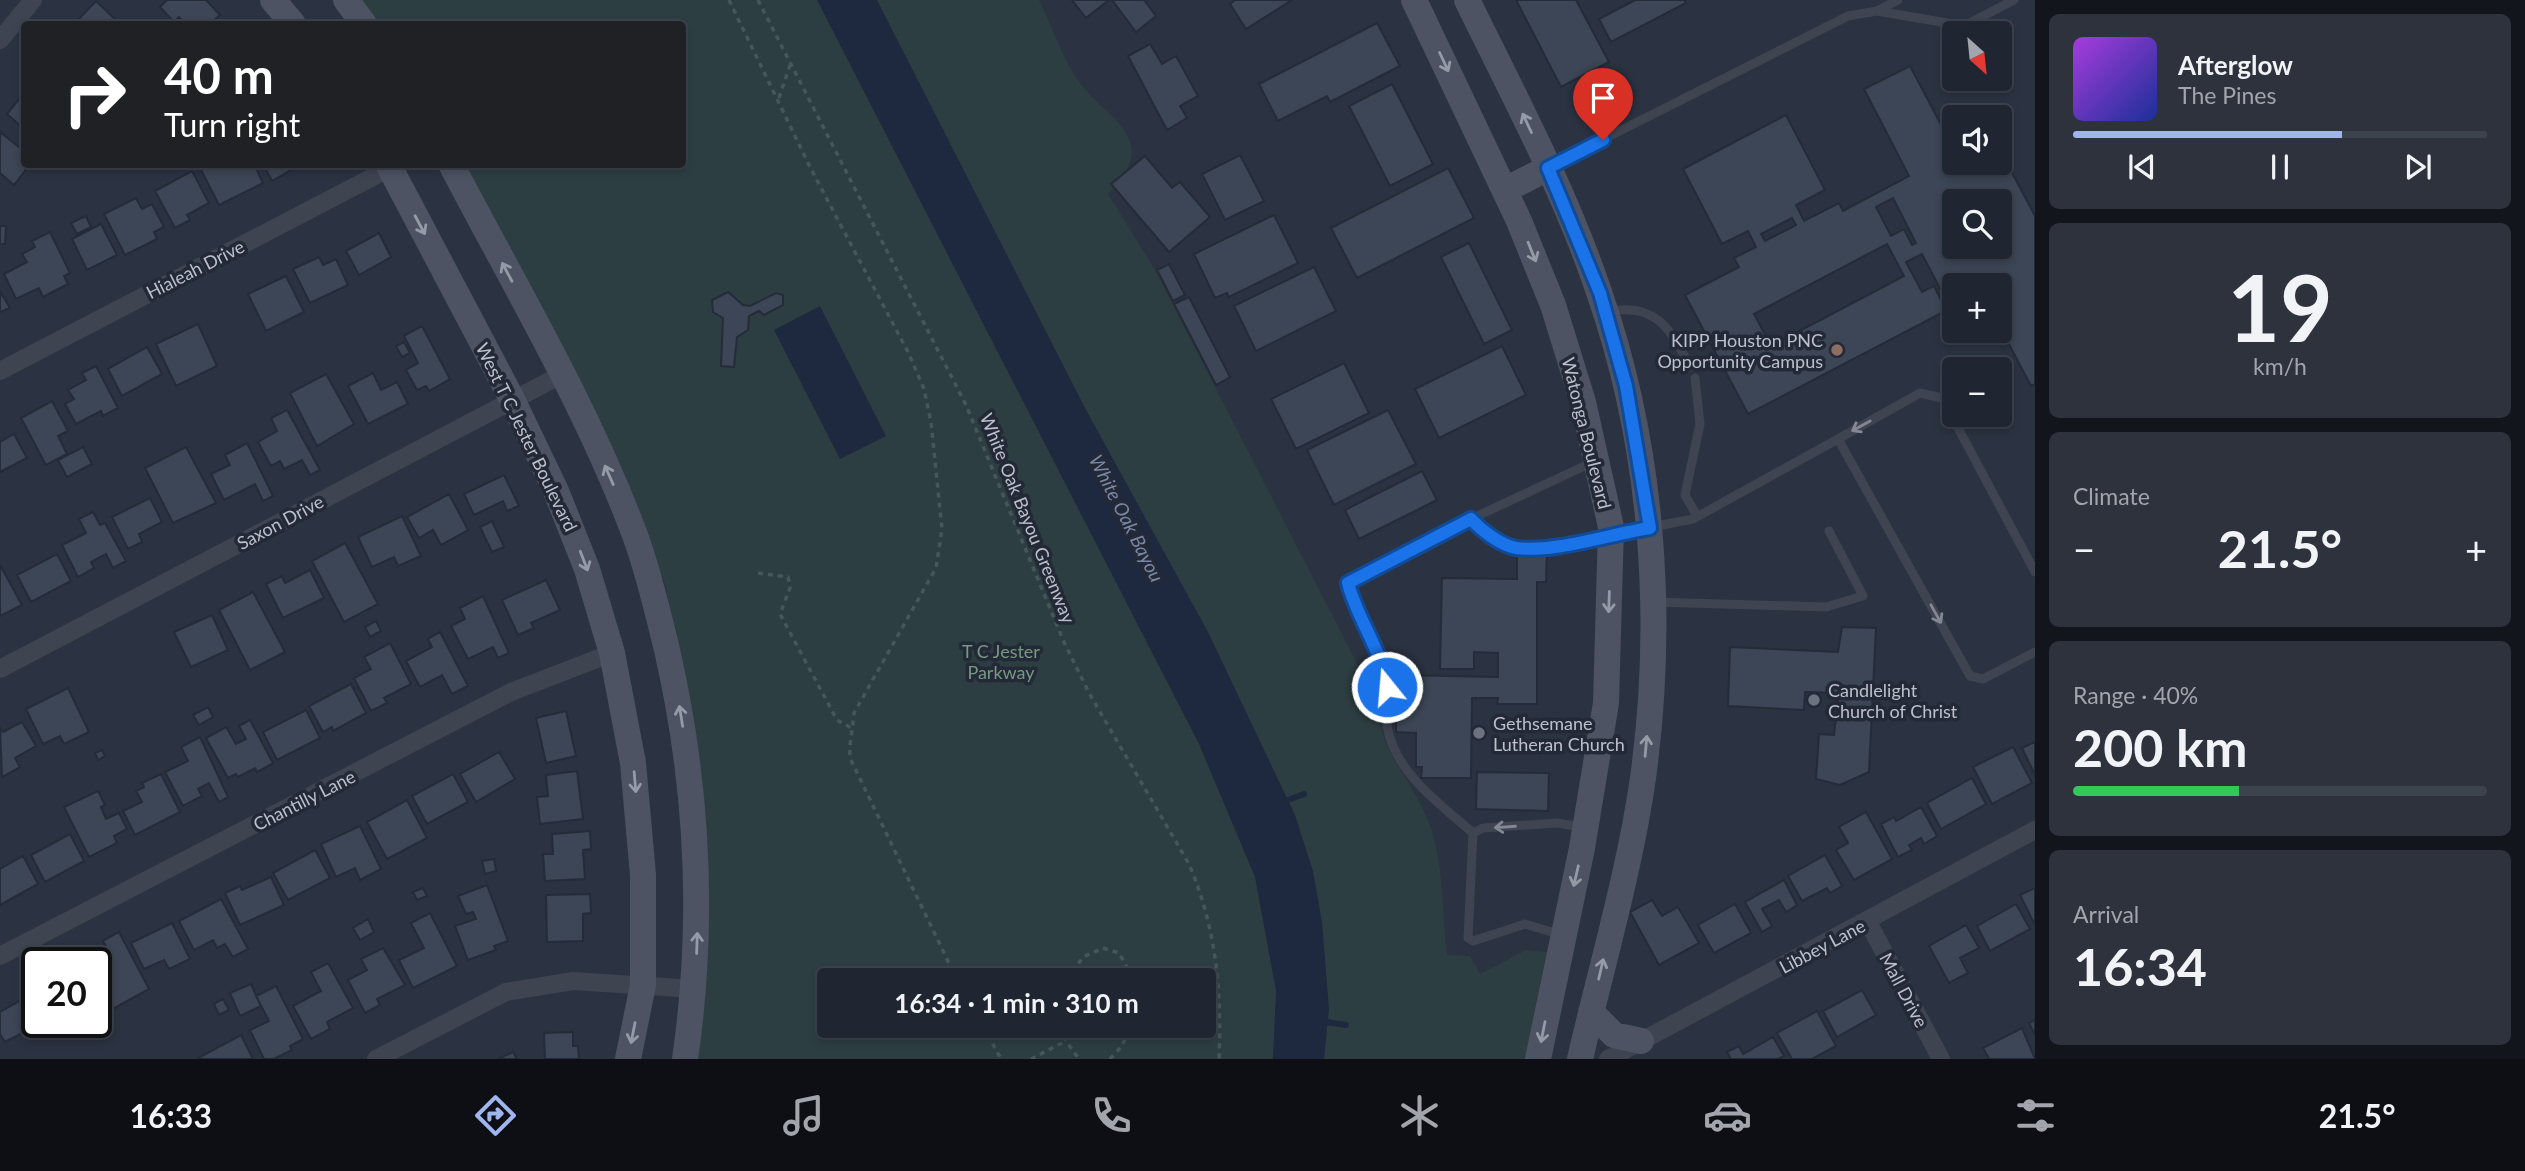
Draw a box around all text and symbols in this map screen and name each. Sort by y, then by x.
north arrow [1942,21,2012,91]
map controls [1942,21,2012,427]
text: 40 m [164,46,274,104]
icon: right [49,49,140,140]
text: Afterglow [2178,49,2293,81]
one-way arrow [1437,51,1451,72]
pin [1573,68,1633,140]
icon: arrive [1584,79,1622,117]
text: The Pines [2178,81,2276,109]
text: Turn right [164,105,300,144]
button: sound [1942,105,2012,175]
one-way arrow [1520,113,1533,134]
icon: previous [2123,148,2161,186]
icon: pause [2261,148,2299,186]
icon: next [2399,148,2437,186]
button: search [1942,189,2012,259]
one-way arrow [414,214,427,235]
street label: Hialeah Drive [142,235,248,303]
one-way arrow [1526,241,1539,262]
text: 19 [2227,252,2333,361]
one-way arrow [500,262,513,283]
button: + [1942,273,2012,343]
place label: KIPP Houston PNC Opportunity Campus [1657,329,1823,372]
street label: West T C Jester Boulevard [472,339,582,535]
marker: KIPP Houston PNC Opportunity Campus [1829,342,1845,358]
text: km/h [2253,352,2307,380]
street label: Watonga Boulevard [1558,355,1616,511]
button: − [1942,357,2012,427]
street label: White Oak Bayou Greenway [976,410,1081,627]
one-way arrow [1851,419,1871,433]
water label: White Oak Bayou [1085,451,1169,585]
one-way arrow [602,465,615,487]
text: Climate [2073,482,2150,510]
street label: Saxon Drive [233,490,327,554]
text: 21.5° [2218,517,2342,579]
text: − [2073,526,2095,572]
text: + [2465,526,2487,572]
one-way arrow [579,550,591,571]
one-way arrow [1602,590,1615,613]
one-way arrow [1930,603,1943,624]
park label: T C Jester Parkway [962,640,1040,683]
position arrow [1350,650,1424,724]
place label: Candlelight Church of Christ [1828,679,1958,722]
text: Range · 40% [2073,681,2198,709]
marker: Candlelight Church of Christ [1806,692,1822,708]
one-way arrow [674,705,687,728]
place label: Gethsemane Lutheran Church [1493,712,1625,755]
text: 200 km [2073,716,2247,778]
marker: Gethsemane Lutheran Church [1471,725,1487,741]
one-way arrow [1640,735,1653,758]
street label: Chantilly Lane [249,765,359,835]
one-way arrow [629,770,642,793]
one-way arrow [1494,821,1517,834]
one-way arrow [1569,864,1582,886]
text: Arrival [2073,900,2139,928]
street label: Libbey Lane [1775,914,1869,978]
one-way arrow [690,931,703,954]
text: 16:34 [2073,935,2207,997]
speed limit sign: 20 [21,947,112,1038]
street label: Mall Drive [1875,949,1933,1031]
one-way arrow [1594,958,1608,981]
text: 16:34 · 1 min · 310 m [894,987,1139,1019]
one-way arrow [1535,1020,1549,1043]
one-way arrow [626,1021,639,1044]
icon: directions [471,1091,520,1140]
icon: music [779,1091,828,1140]
icon: phone [1087,1091,1136,1140]
icon: climate [1395,1091,1444,1140]
icon: car [1703,1091,1752,1140]
icon: filters [2011,1091,2060,1140]
text: 16:33 [129,1096,212,1135]
text: 21.5° [2319,1096,2395,1135]

